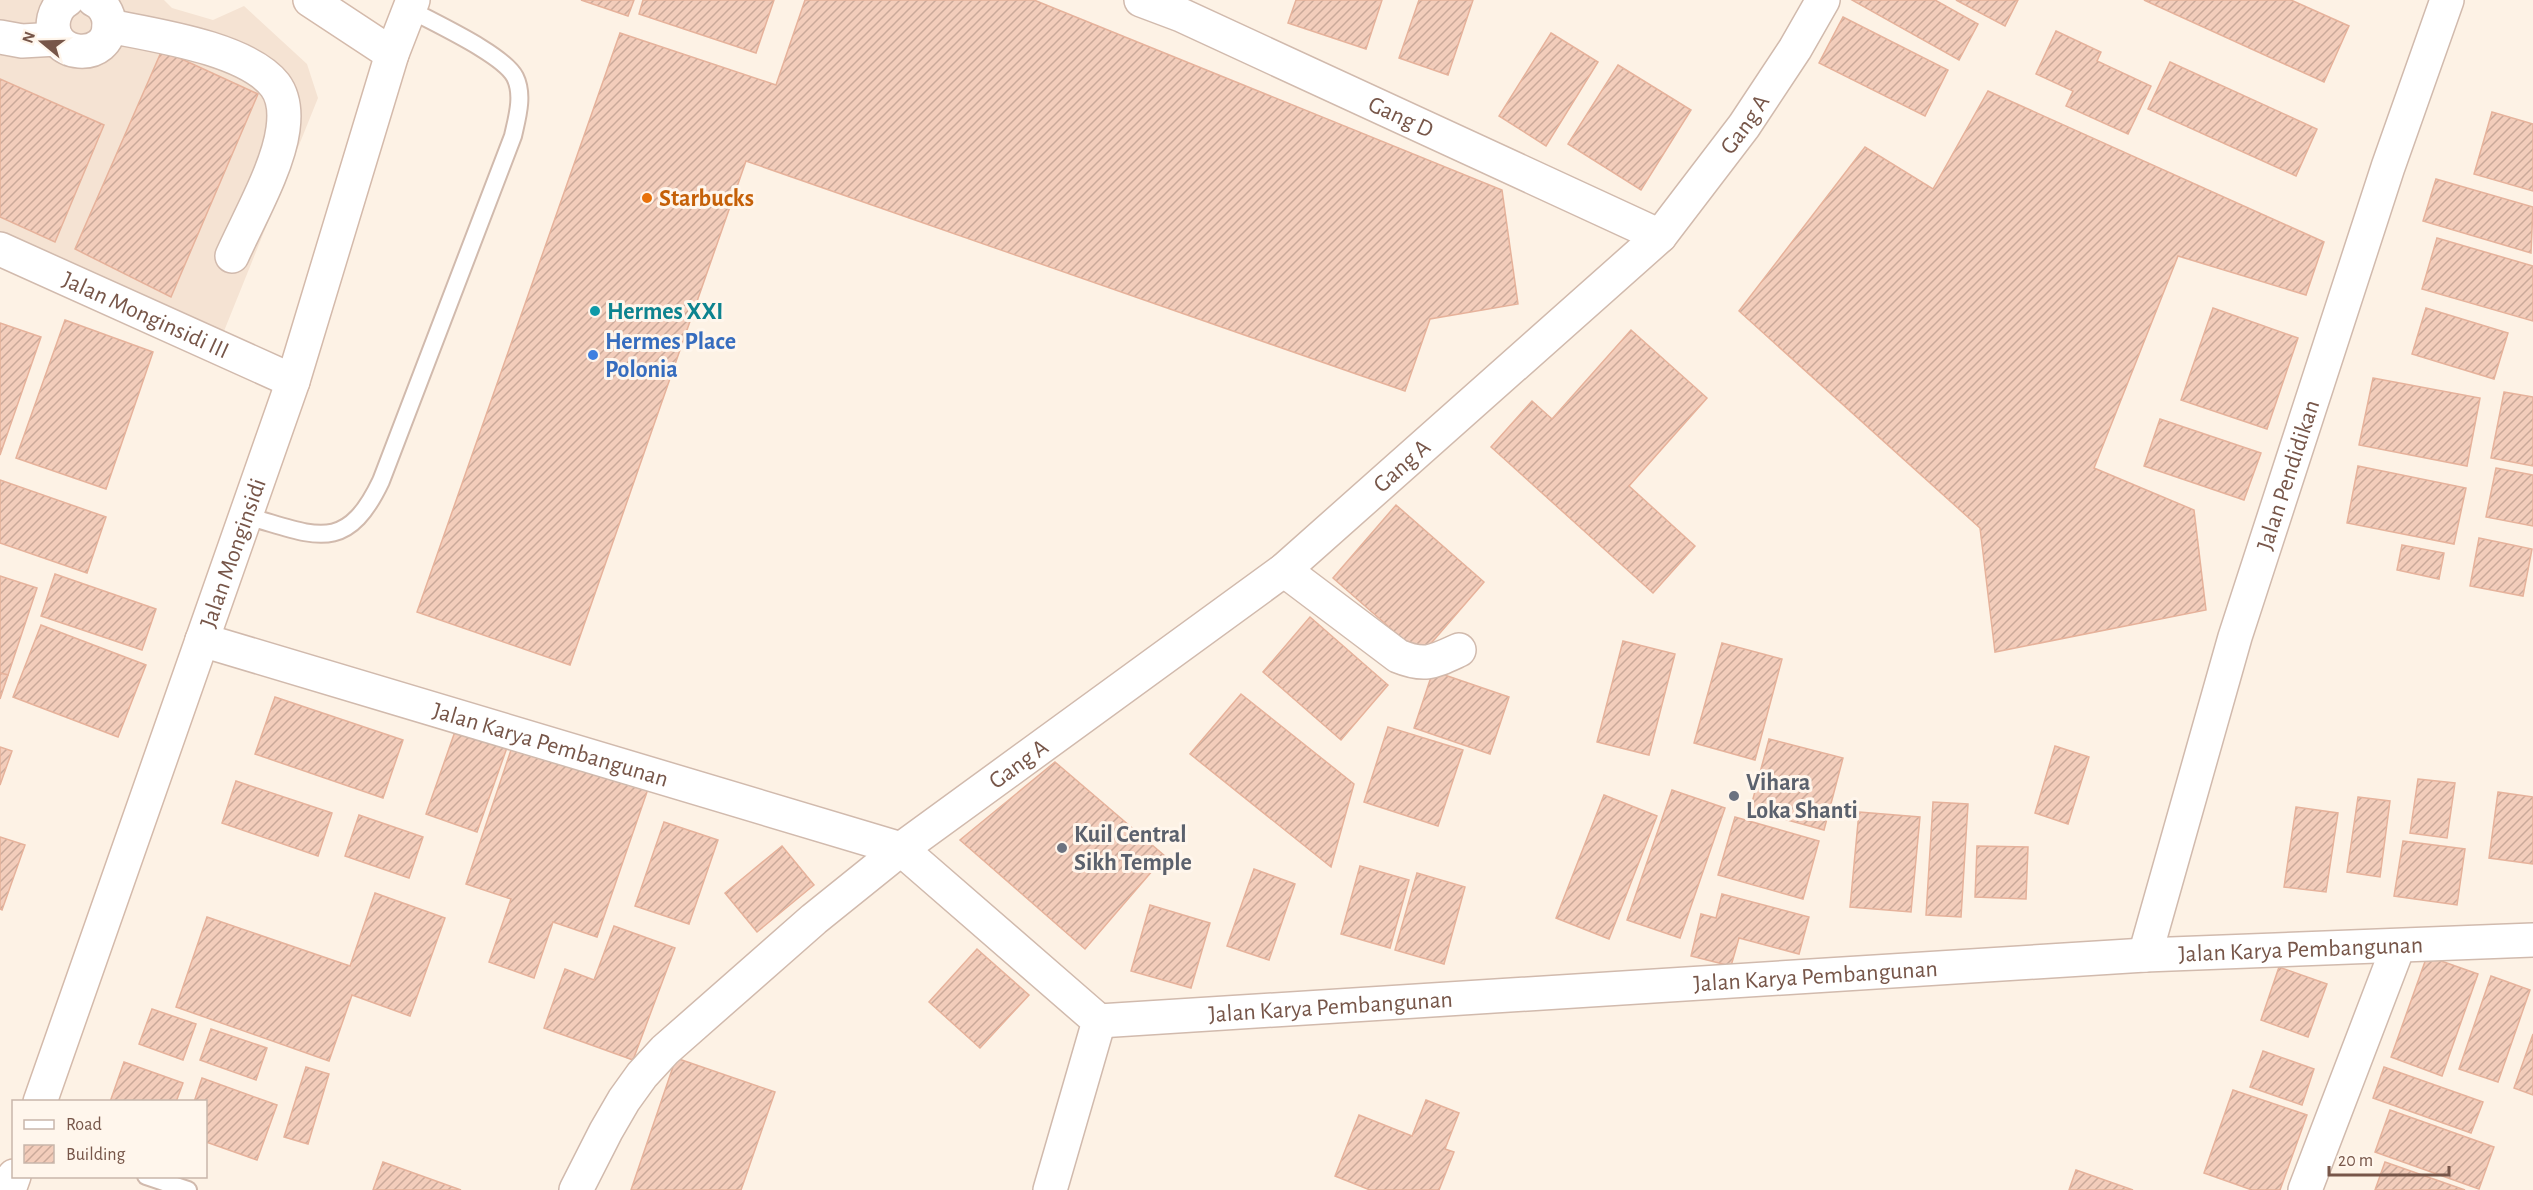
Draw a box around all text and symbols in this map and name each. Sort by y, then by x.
north arrow [12,12,72,72]
text: N [19,30,38,45]
street label: Gang A [1716,90,1774,159]
street label: Gang D [1364,92,1437,143]
place label: Starbucks [659,187,754,211]
marker: Starbucks [640,191,654,205]
street label: Jalan Monginsidi III [59,268,232,363]
place label: Hermes XXI [607,300,723,324]
marker: Hermes XXI [588,304,602,318]
place label: Hermes Place Polonia [605,330,736,382]
marker: Hermes Place Polonia [586,348,600,362]
street label: Jalan Pendidikan [2253,397,2324,553]
street label: Gang A [1369,435,1435,498]
street label: Jalan Monginsidi [196,475,271,631]
street label: Jalan Karya Pembangunan [430,699,671,792]
street label: Gang A [985,735,1053,794]
place label: Vihara Loka Shanti [1746,771,1858,823]
marker: Vihara Loka Shanti [1727,789,1741,803]
place label: Kuil Central Sikh Temple [1074,823,1192,875]
marker: Kuil Central Sikh Temple [1055,841,1069,855]
street label: Jalan Karya Pembangunan [2178,933,2424,967]
street label: Jalan Karya Pembangunan [1693,957,1938,996]
street label: Jalan Karya Pembangunan [1208,988,1453,1027]
legend [12,1100,207,1178]
text: Road [66,1116,102,1134]
scale bar [2329,1139,2449,1177]
text: Building [66,1146,126,1164]
text: 20 m [2338,1152,2373,1170]

